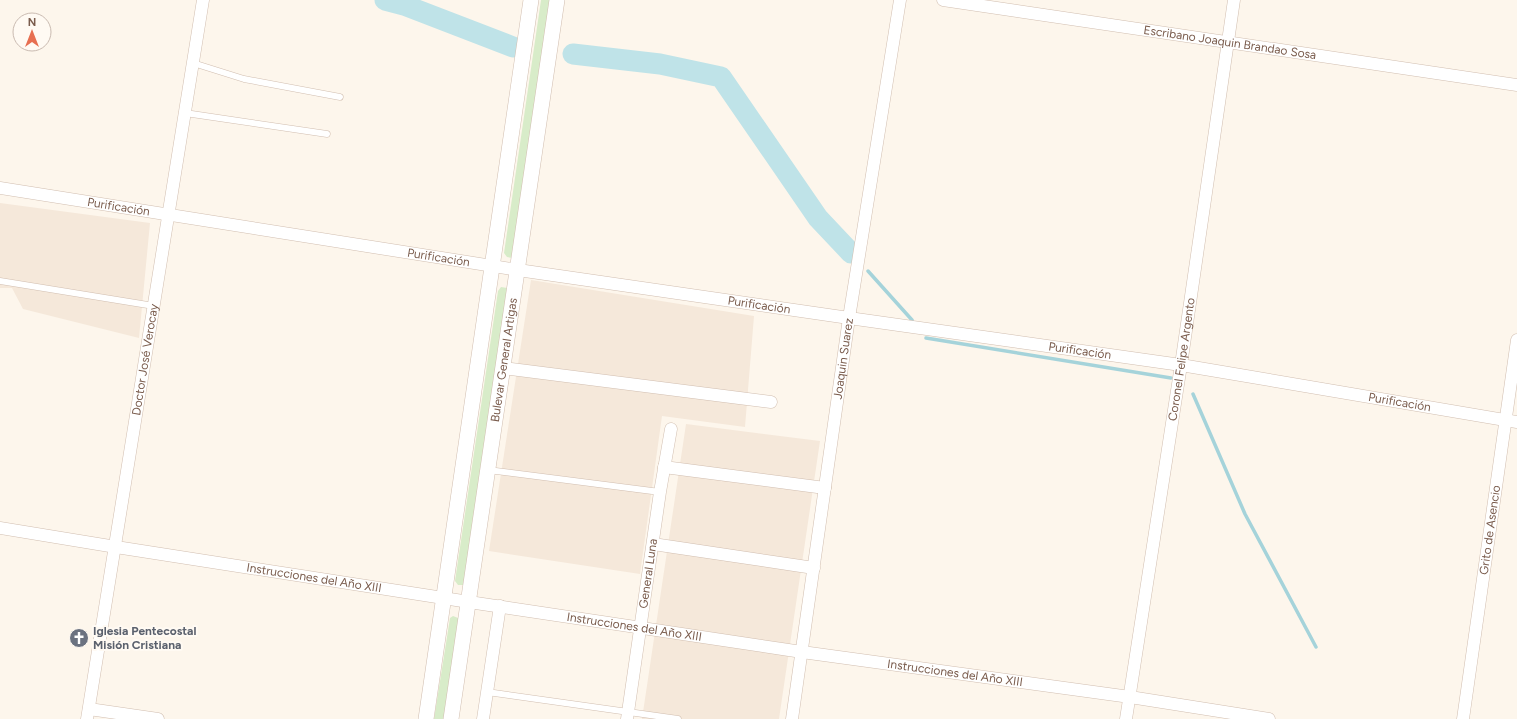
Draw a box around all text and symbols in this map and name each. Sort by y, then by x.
north arrow [12,12,52,52]
text: N [28,16,36,29]
street label: Escribano Joaquin Brandao Sosa [1142,23,1317,62]
street label: Purificación [86,195,151,219]
street label: Purificación [406,246,471,269]
street label: Purificación [727,293,792,316]
street label: Bulevar General Artigas [488,296,520,423]
street label: Coronel Felipe Argento [1165,297,1198,422]
street label: Doctor José Verocay [129,302,161,416]
street label: Joaquin Suarez [831,317,856,400]
street label: Purificación [1047,339,1112,362]
street label: Purificación [1367,390,1432,414]
street label: Grito de Asencio [1477,484,1503,576]
street label: General Luna [636,538,660,609]
street label: Instrucciones del Año XIII [245,560,383,595]
street label: Instrucciones del Año XIII [566,610,703,644]
place label: Iglesia Pentecostal Misión Cristiana [93,624,196,652]
church icon: Iglesia Pentecostal Misión Cristiana [68,627,90,649]
street label: Instrucciones del Año XIII [886,657,1024,689]

